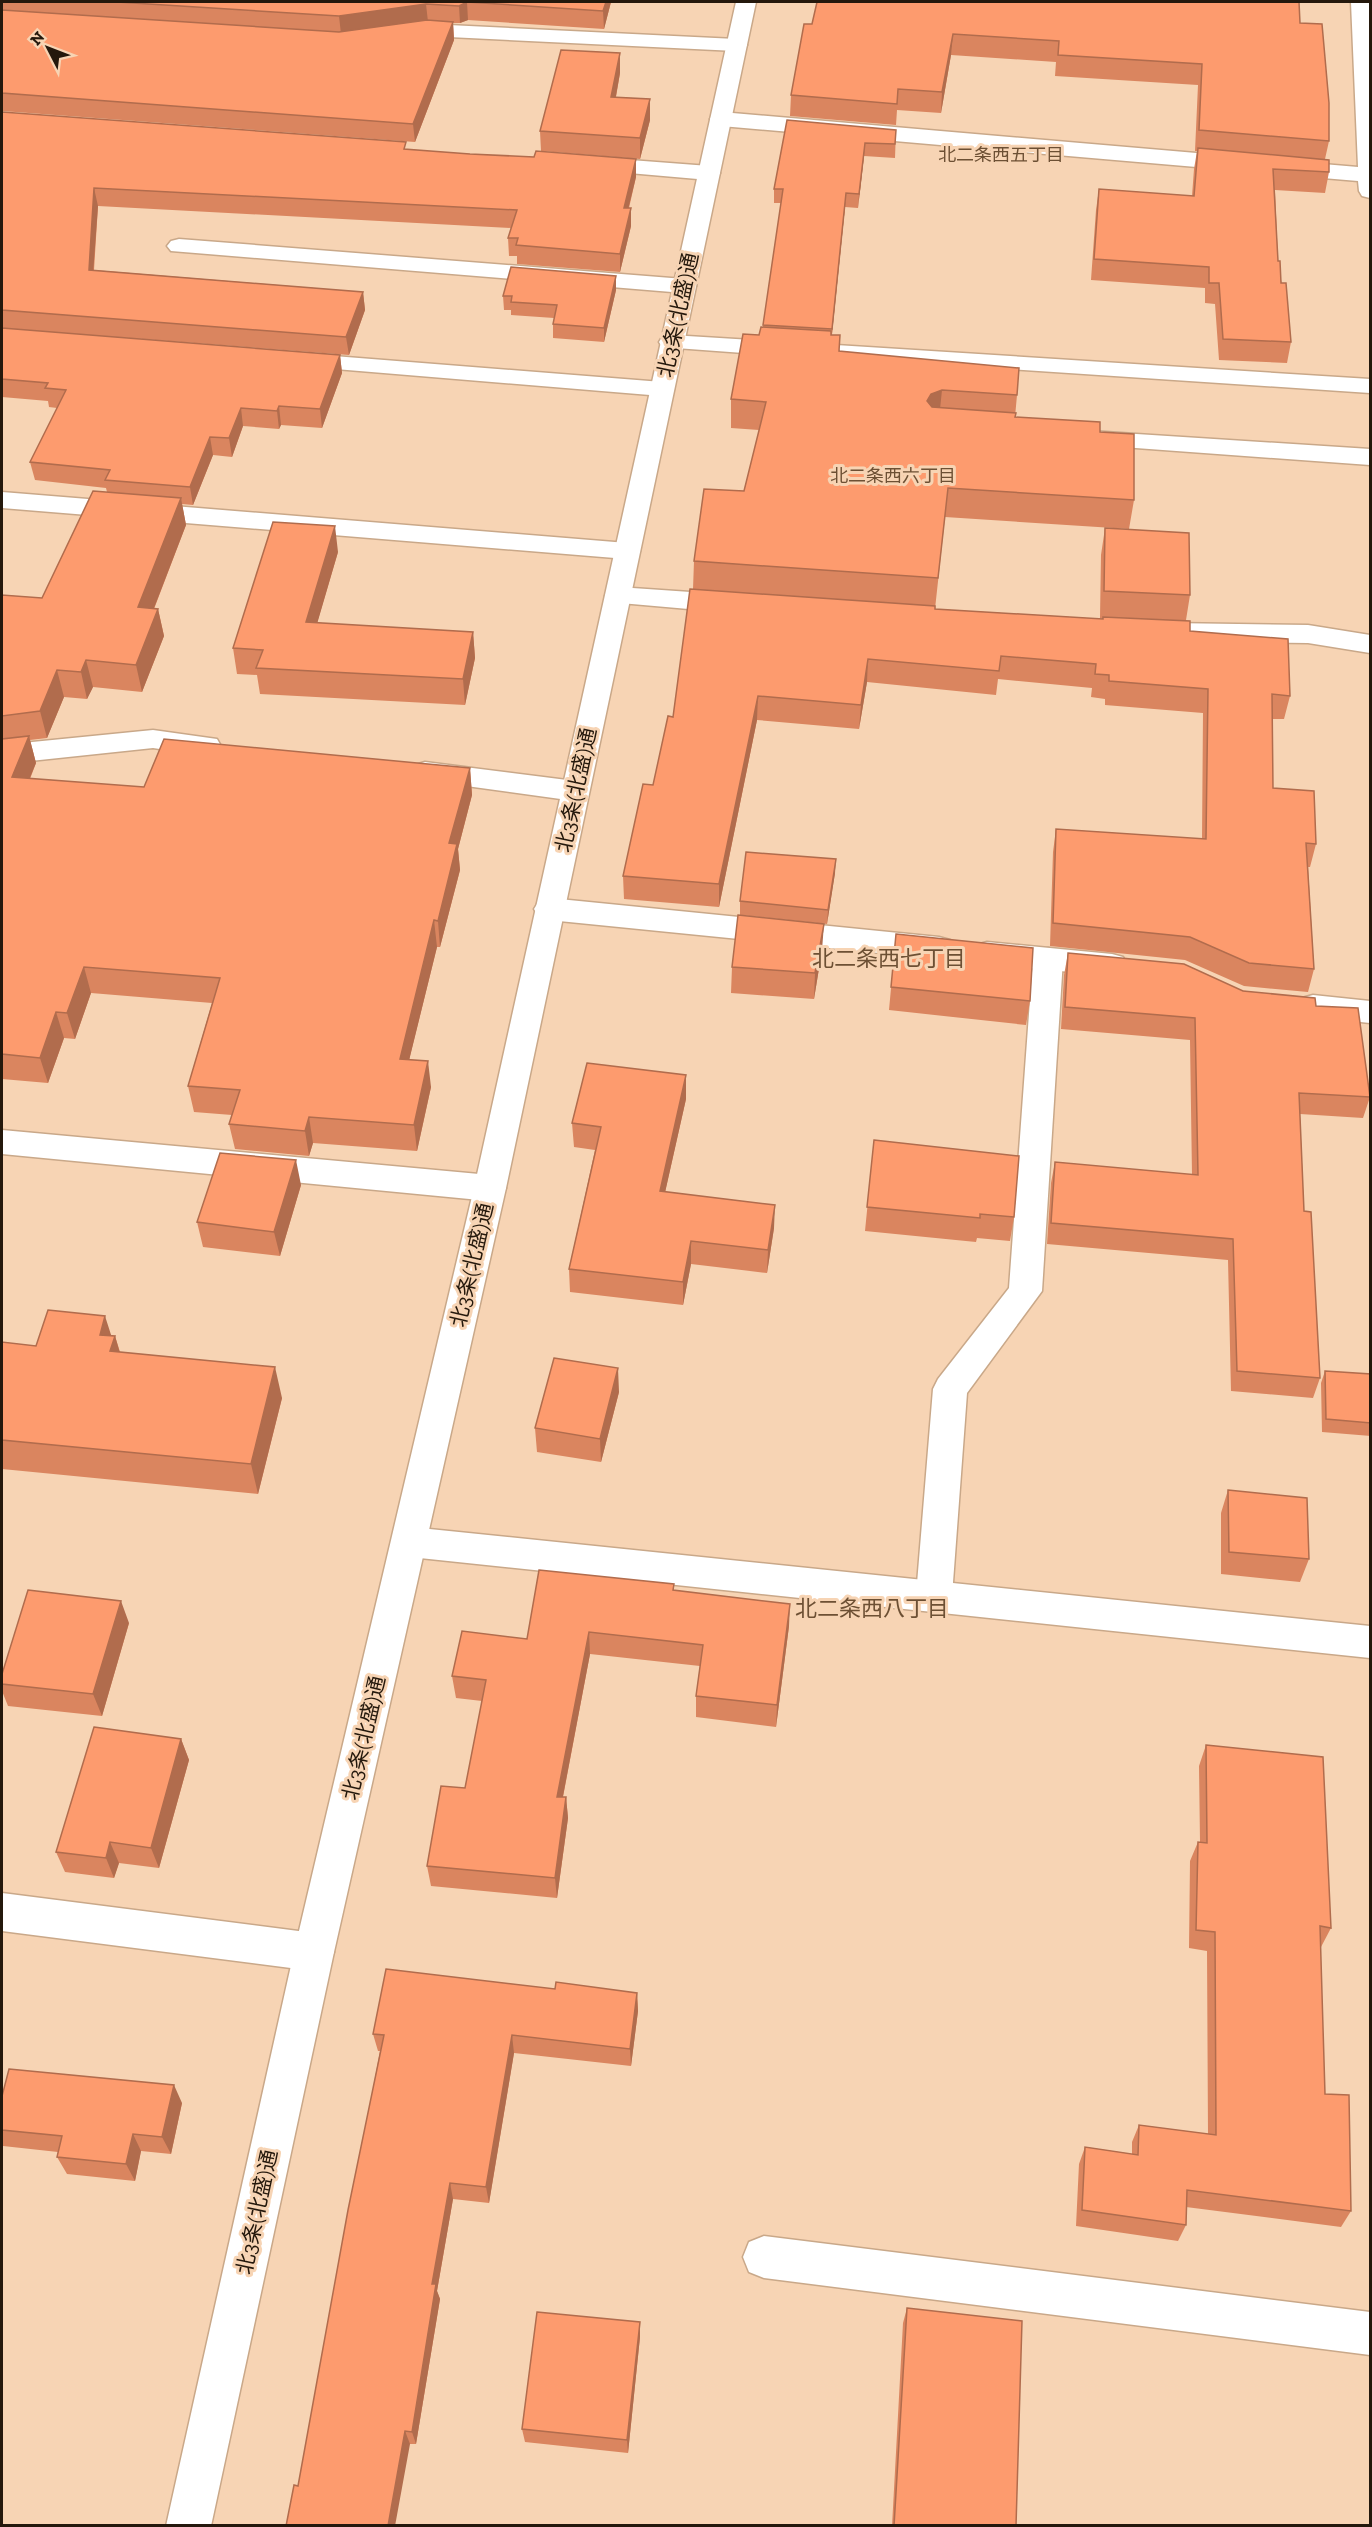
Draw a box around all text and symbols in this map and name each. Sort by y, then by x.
north arrow [18,18,78,78]
text: N [26,27,48,49]
district label: 北二条西五丁目 [938,144,1064,166]
street label: 北3条(北盛)通 [652,250,703,380]
district label: 北二条西六丁目 [830,465,956,487]
street label: 北3条(北盛)通 [550,725,601,855]
district label: 北二条西七丁目 [812,945,966,972]
street label: 北3条(北盛)通 [445,1200,498,1329]
district label: 北二条西八丁目 [795,1595,949,1622]
street label: 北3条(北盛)通 [337,1673,390,1802]
street label: 北3条(北盛)通 [231,2147,282,2277]

